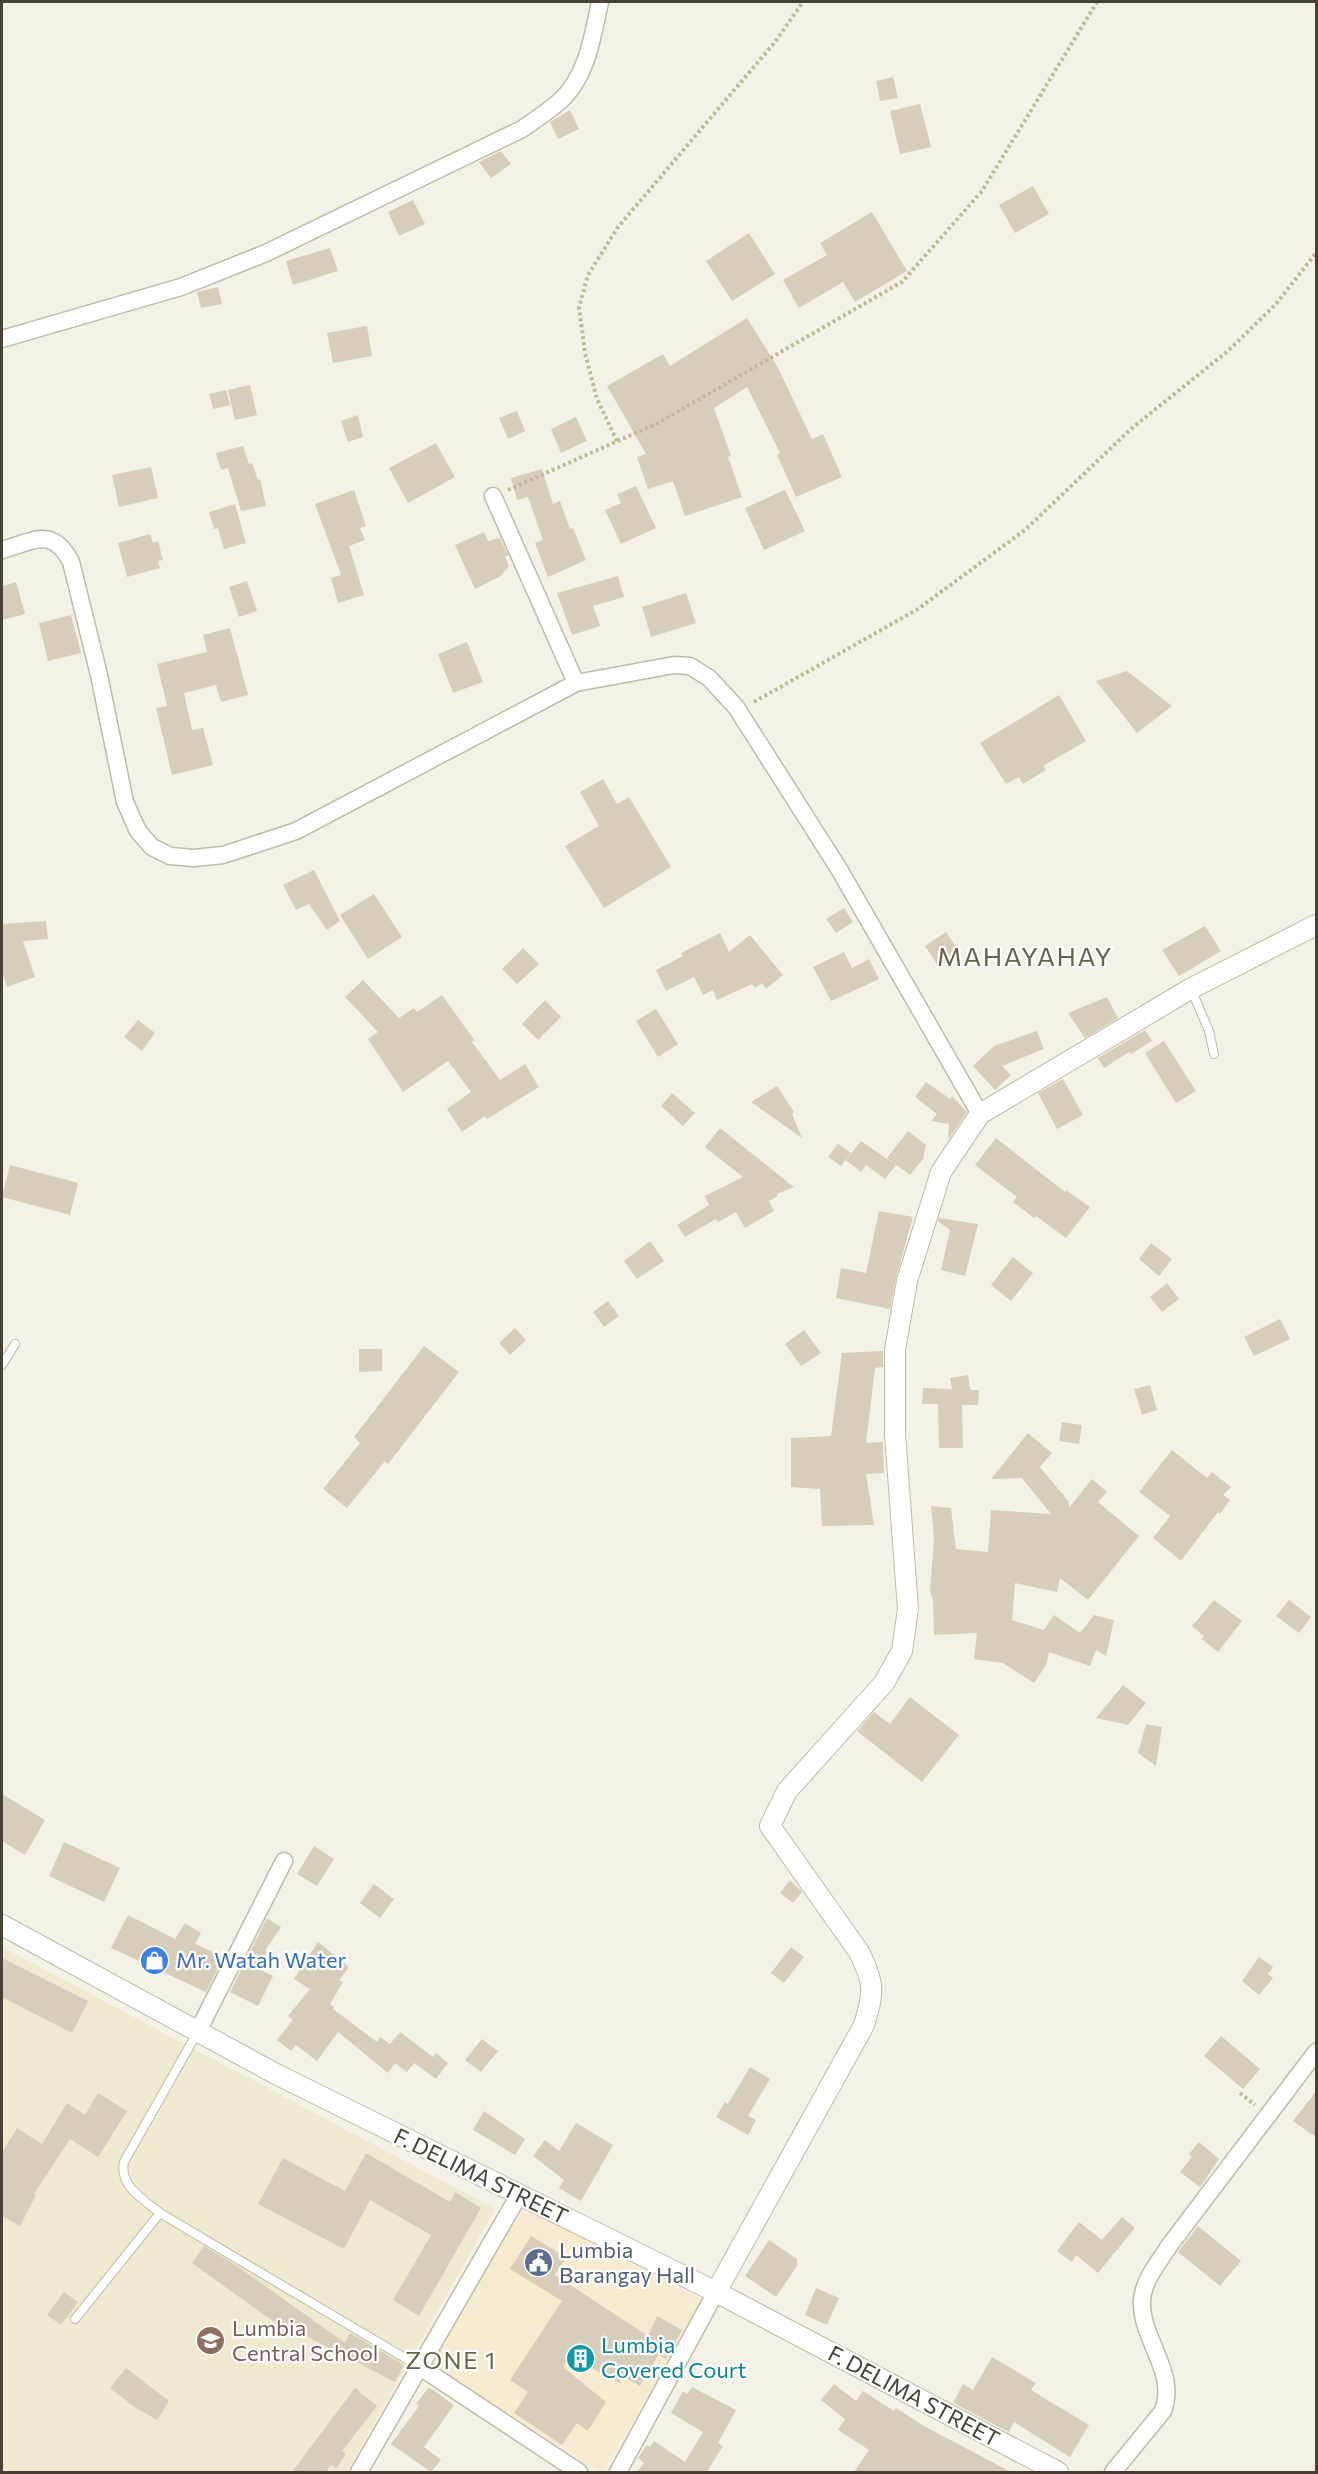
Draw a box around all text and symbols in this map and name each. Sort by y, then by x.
district label: MAHAYAHAY [937,940,1113,971]
shop icon: Mr. Watah Water [139,1944,171,1976]
place label: Mr. Watah Water [176,1946,347,1973]
street label: F. DELIMA STREET [390,2122,573,2229]
place label: Lumbia Barangay Hall [559,2236,695,2288]
public building icon: Lumbia Barangay Hall [522,2247,554,2279]
place label: Lumbia Central School [232,2314,378,2366]
school or university icon: Lumbia Central School [195,2325,227,2357]
place label: Lumbia Covered Court [601,2331,747,2383]
street label: F. DELIMA STREET [824,2339,1005,2452]
building icon: Lumbia Covered Court [564,2342,596,2374]
district label: ZONE 1 [405,2345,497,2374]

